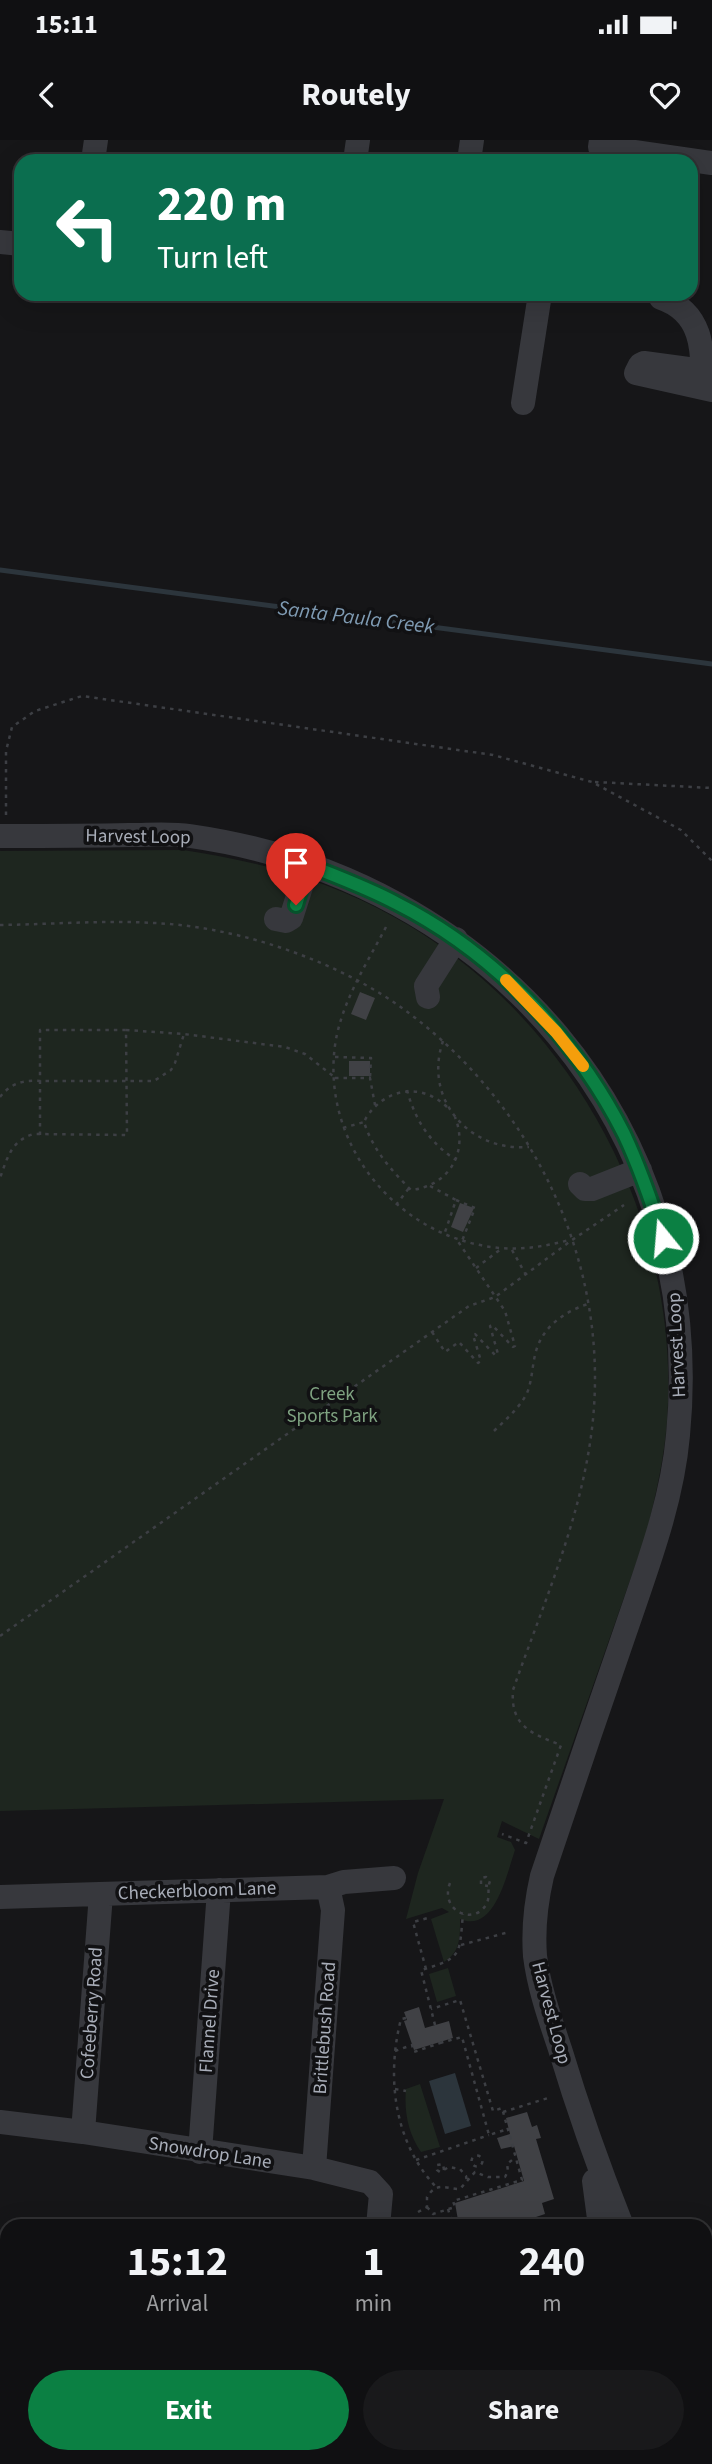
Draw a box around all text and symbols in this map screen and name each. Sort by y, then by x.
text: 15:11 [35,6,98,43]
text: Routely [301,72,411,118]
icon: back [28,76,66,114]
icon: heart [646,76,684,114]
text: 220 m [157,170,286,240]
icon: left [42,182,133,273]
text: Turn left [157,235,268,281]
water label: Santa Paula Creek [276,593,437,642]
street label: Harvest Loop [85,823,191,851]
pin [266,833,326,905]
icon: arrive [277,844,315,882]
position arrow [626,1201,700,1275]
street label: Harvest Loop [661,1292,693,1398]
park label: Creek Sports Park [286,1381,378,1430]
street label: Checkerbloom Lane [117,1875,277,1907]
street label: Cofeeberry Road [74,1946,110,2080]
street label: Harvest Loop [524,1959,578,2067]
street label: Brittlebush Road [307,1961,343,2095]
street label: Flannel Drive [193,1968,227,2074]
street label: Snowdrop Lane [146,2130,274,2176]
text: 15:12 [127,2232,228,2292]
text: 1 [362,2232,384,2292]
text: 240 [519,2232,585,2292]
text: Arrival [146,2287,208,2320]
text: min [355,2287,392,2320]
text: m [542,2287,562,2320]
button: Exit [28,2370,349,2450]
button: Share [363,2370,684,2450]

